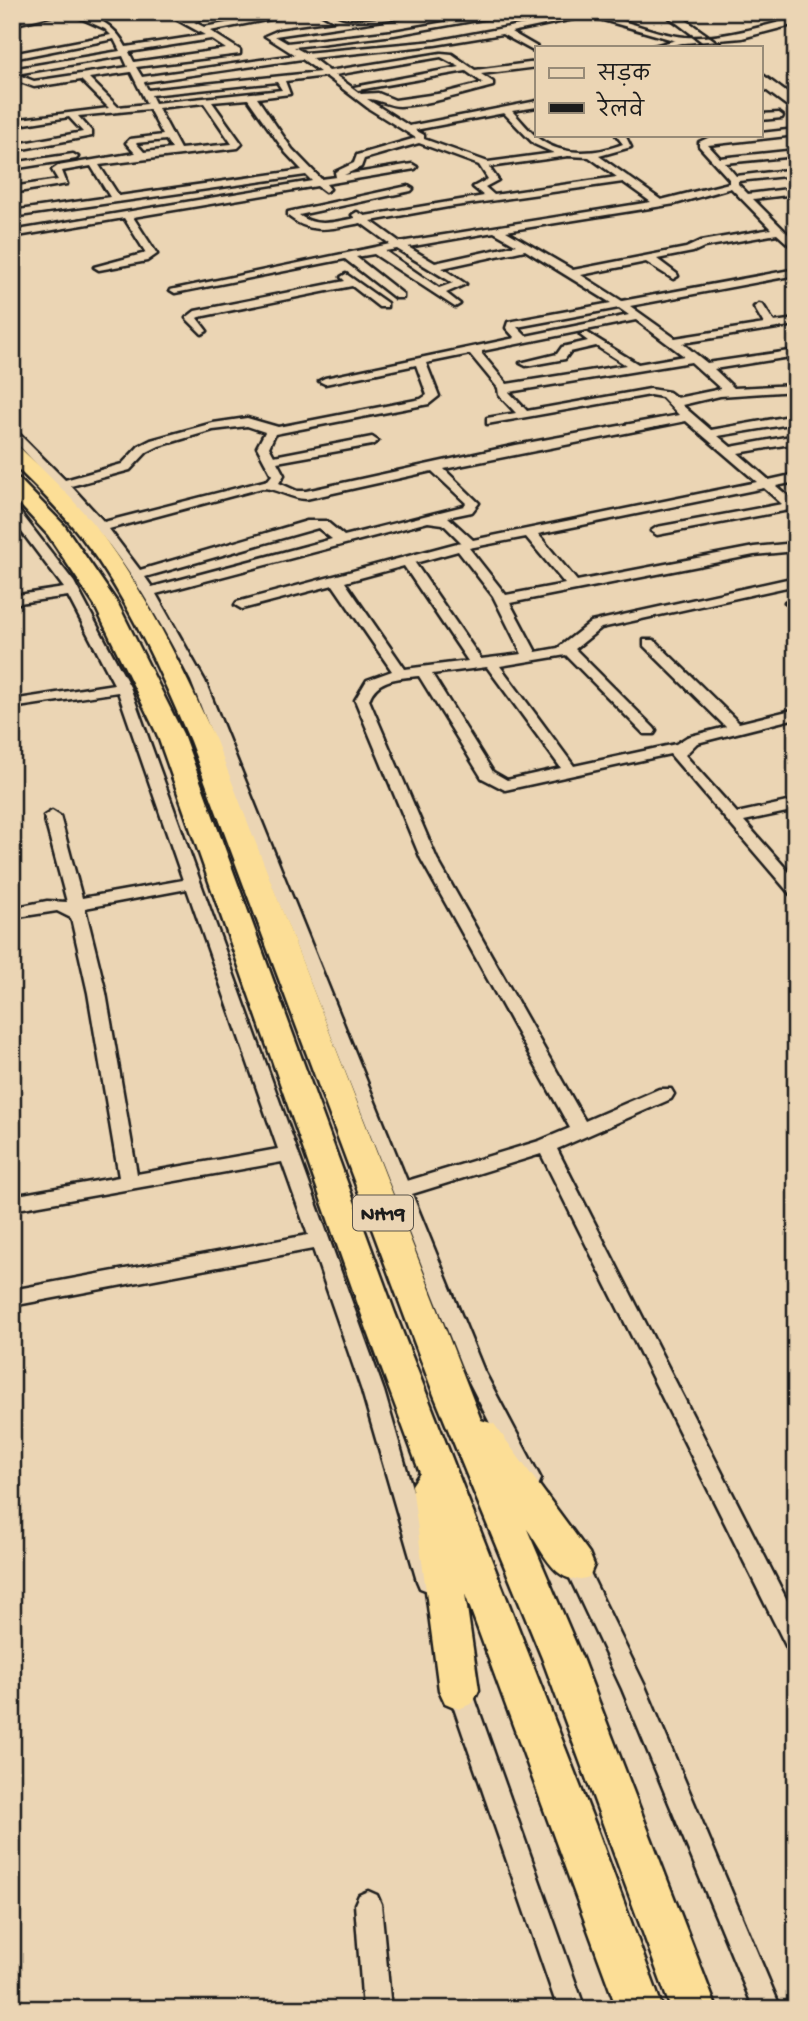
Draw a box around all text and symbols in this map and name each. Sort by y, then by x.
legend [535,46,762,136]
text: सड़क [597,64,651,89]
text: रेलवे [595,91,645,125]
road number: NH19 [353,1196,413,1230]

